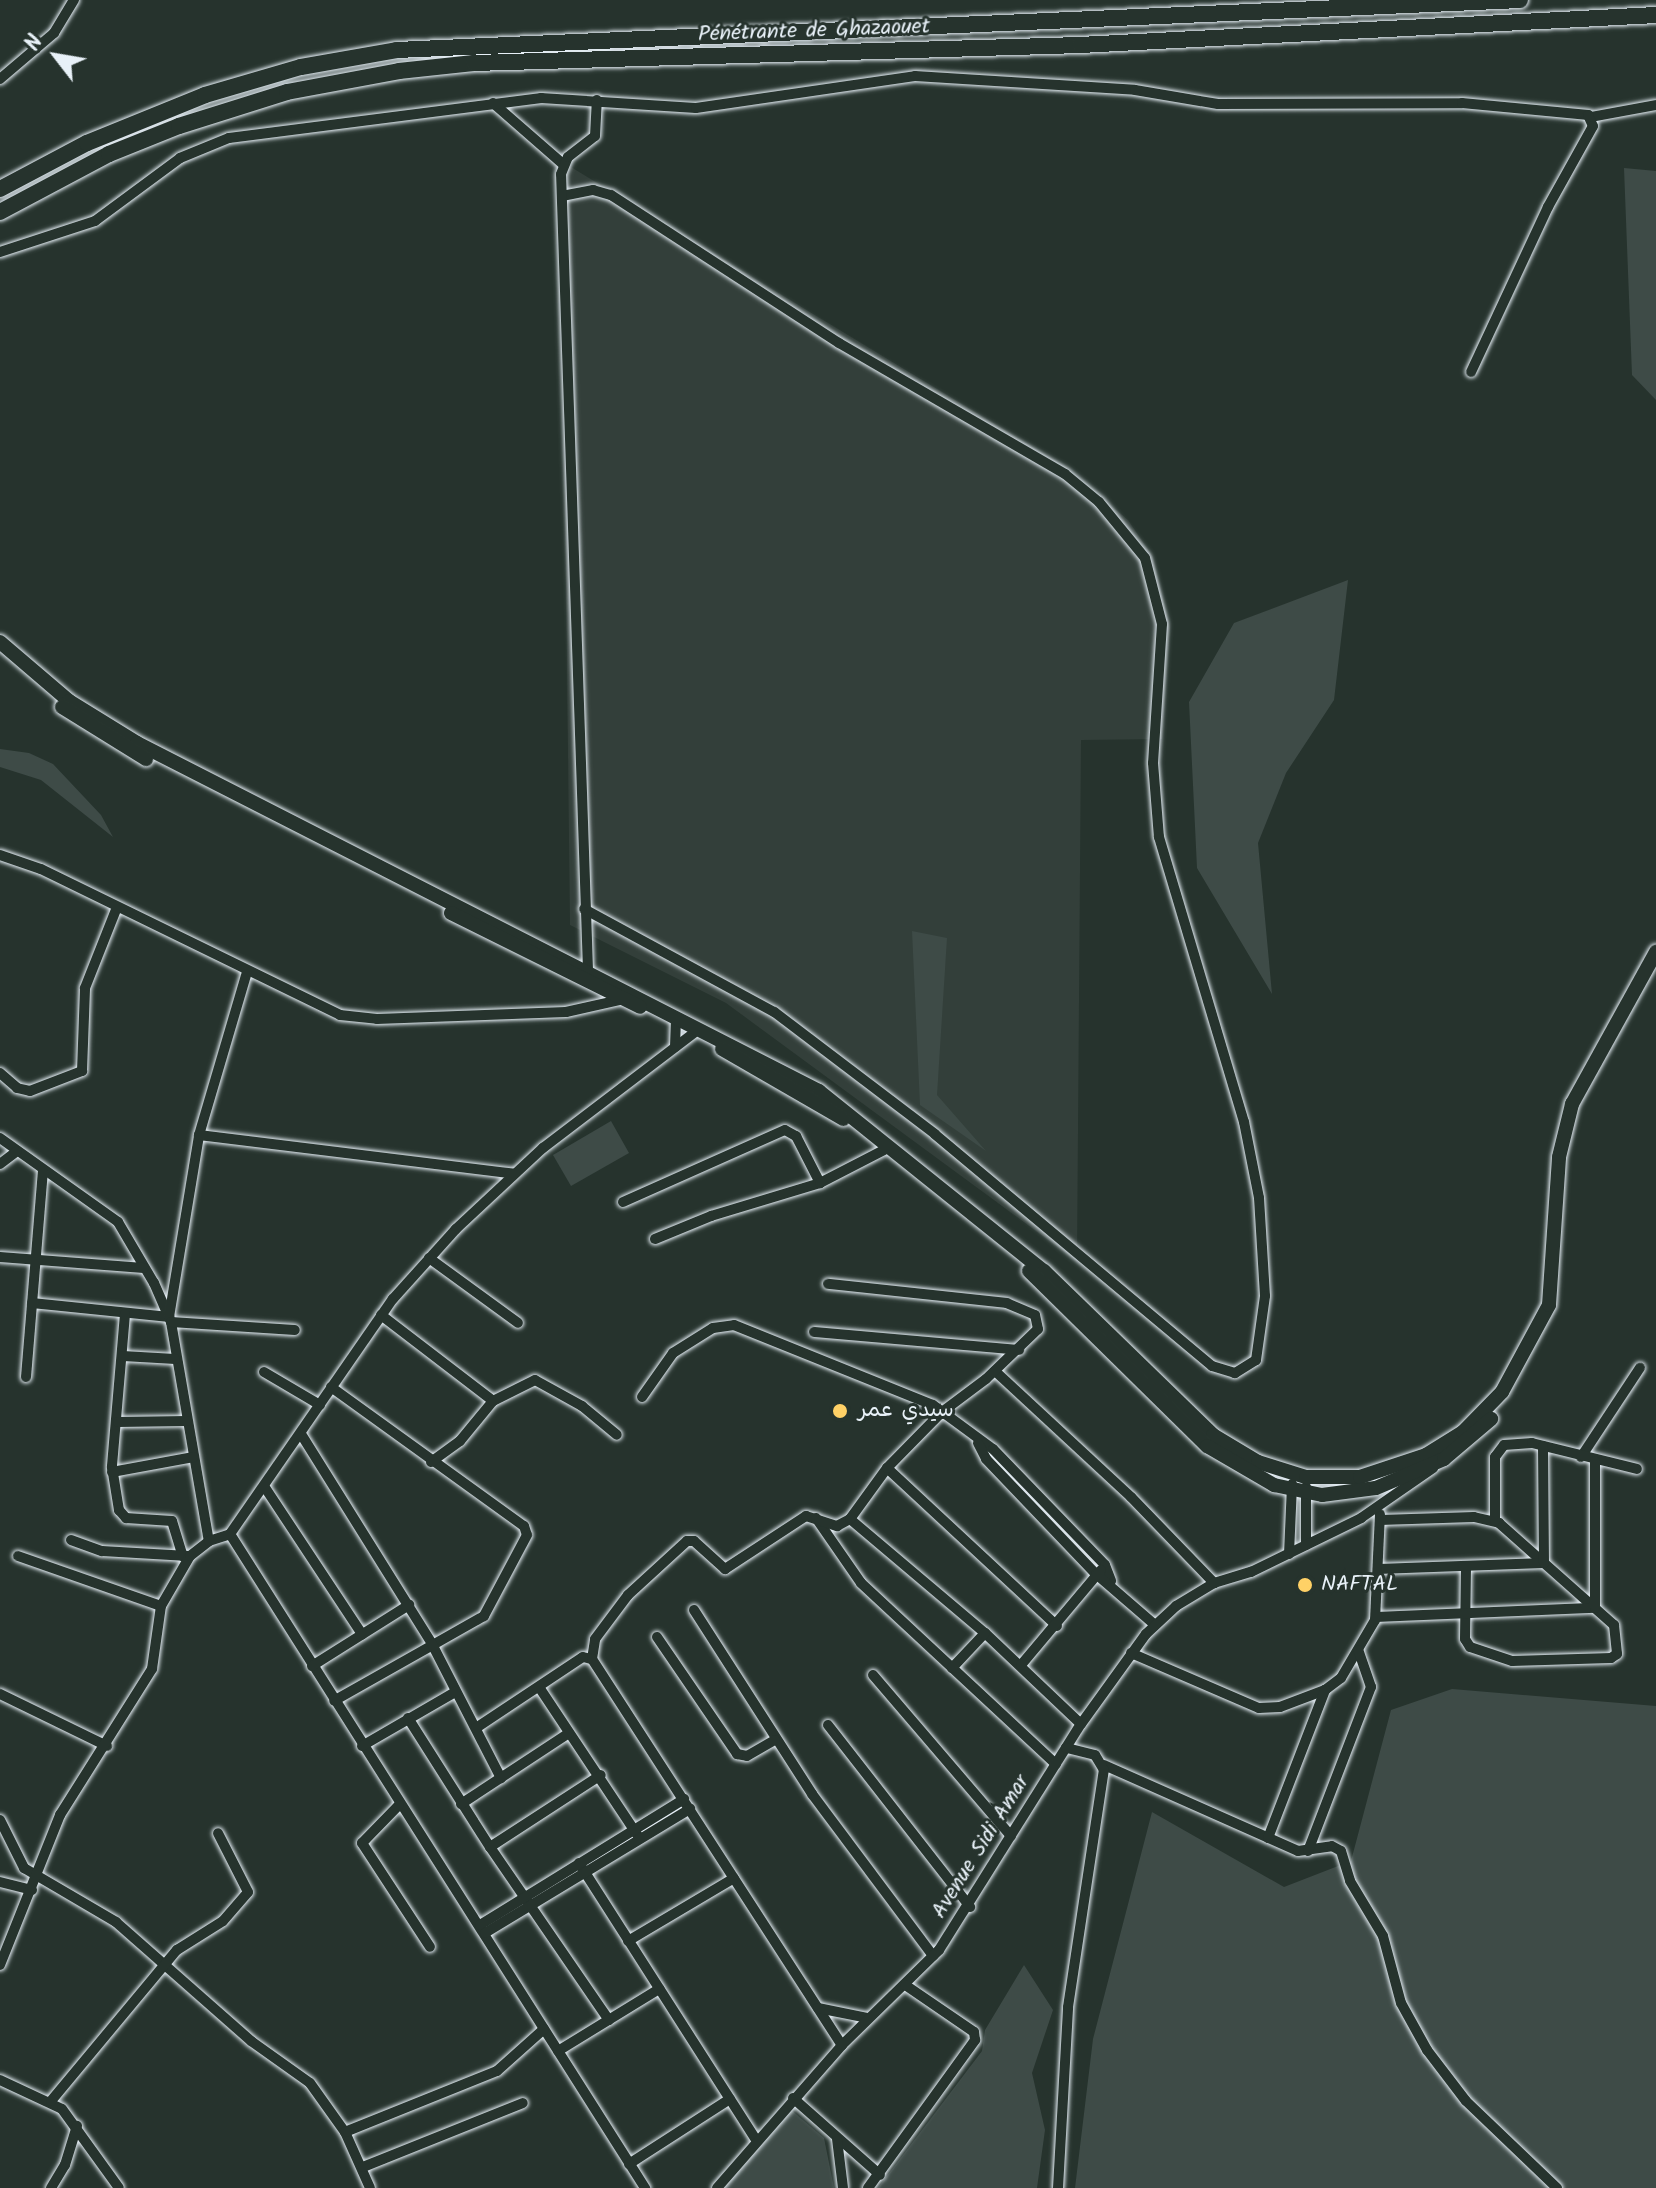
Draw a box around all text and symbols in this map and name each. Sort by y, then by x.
street label: Pénétrante de Ghazaouet [697,14,931,48]
north arrow [16,16,96,96]
text: N [16,28,54,58]
place label: سيدي عمر [858,1398,954,1424]
marker: سيدي عمر [829,1400,851,1422]
place label: NAFTAL [1321,1572,1398,1598]
marker: NAFTAL [1296,1576,1314,1594]
street label: Avenue Sidi Amar [926,1770,1036,1924]

